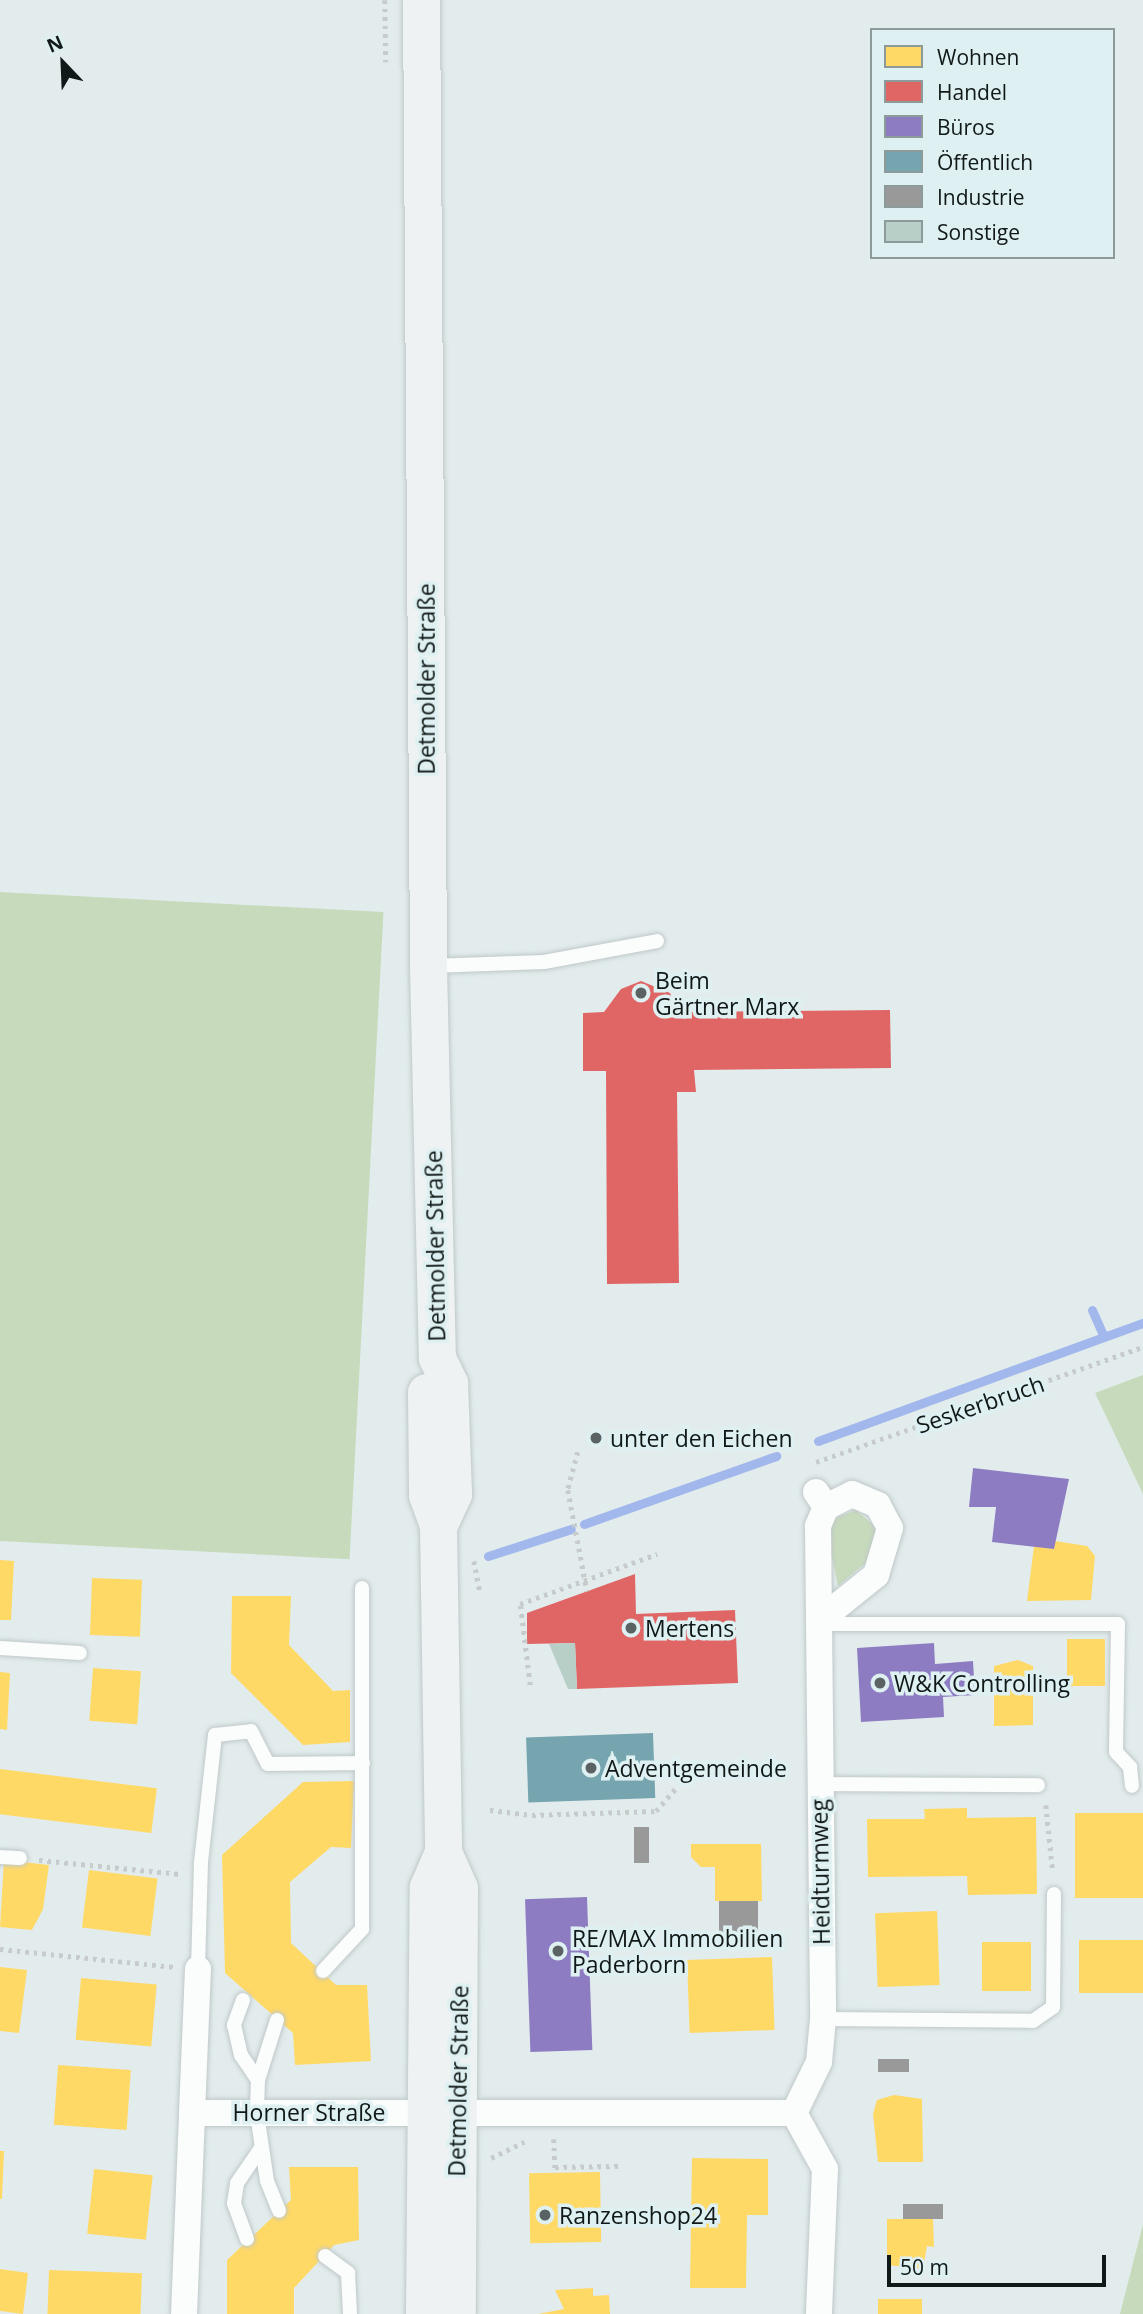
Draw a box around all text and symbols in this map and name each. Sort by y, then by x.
north arrow [28,28,98,98]
legend [870,28,1115,259]
text: N [43,29,67,59]
text: Wohnen [937,43,1019,71]
text: Handel [937,78,1007,106]
text: Büros [937,113,995,141]
text: Öffentlich [937,148,1033,176]
text: Industrie [937,183,1025,211]
text: Sonstige [937,218,1020,246]
street label: Detmolder Straße [412,583,440,775]
place label: Beim Gärtner Marx [655,966,799,1020]
marker: Beim Gärtner Marx [633,985,649,1001]
street label: Detmolder Straße [420,1150,450,1342]
street label: Seskerbruch [912,1369,1048,1439]
place label: unter den Eichen [610,1424,792,1452]
marker: unter den Eichen [588,1430,604,1446]
place label: Mertens [645,1614,734,1642]
marker: Mertens [623,1620,639,1636]
place label: W&K Controlling [894,1669,1070,1697]
marker: W&K Controlling [872,1675,888,1691]
place label: Adventgemeinde [605,1754,787,1782]
marker: Adventgemeinde [583,1760,599,1776]
street label: Heidturmweg [805,1799,835,1945]
place label: RE/MAX Immobilien Paderborn [572,1924,783,1978]
marker: RE/MAX Immobilien Paderborn [550,1943,566,1959]
street label: Detmolder Straße [443,1985,473,2177]
street label: Horner Straße [233,2098,385,2126]
place label: Ranzenshop24 [559,2201,717,2229]
marker: Ranzenshop24 [537,2207,553,2223]
scale bar [891,2240,1110,2284]
text: 50 m [900,2253,949,2281]

